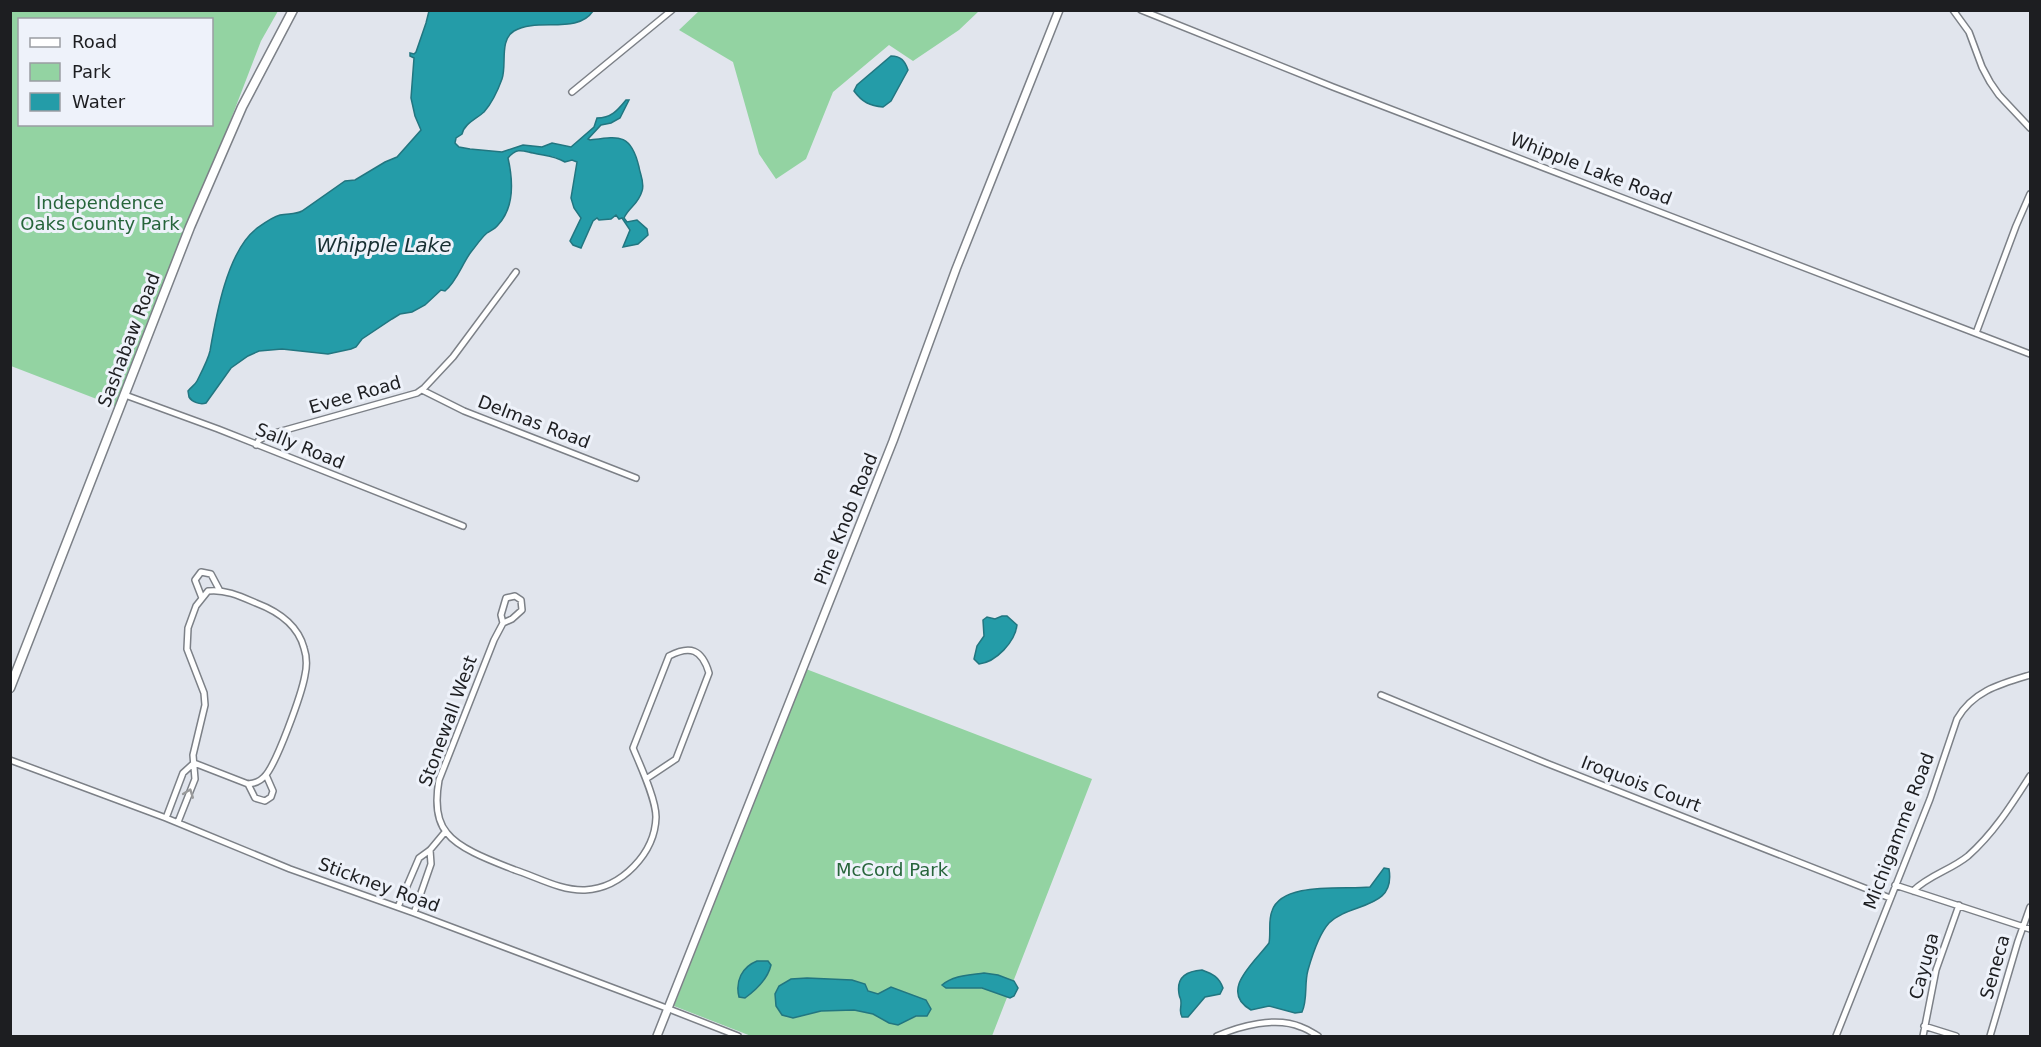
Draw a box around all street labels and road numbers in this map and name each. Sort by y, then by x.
street label: Whipple Lake Road [1507,128,1675,209]
street label: Sashabaw Road [93,270,164,410]
street label: Evee Road [306,371,403,418]
street label: Delmas Road [475,390,593,453]
street label: Sally Road [253,418,348,473]
street label: Pine Knob Road [810,450,882,588]
street label: Stonewall West [414,653,481,789]
street label: Michigamme Road [1859,749,1938,912]
street label: Iroquois Court [1578,751,1704,816]
street label: Stickney Road [316,853,443,916]
street label: Cayuga [1905,930,1942,1001]
street label: Seneca [1975,932,2014,1001]

